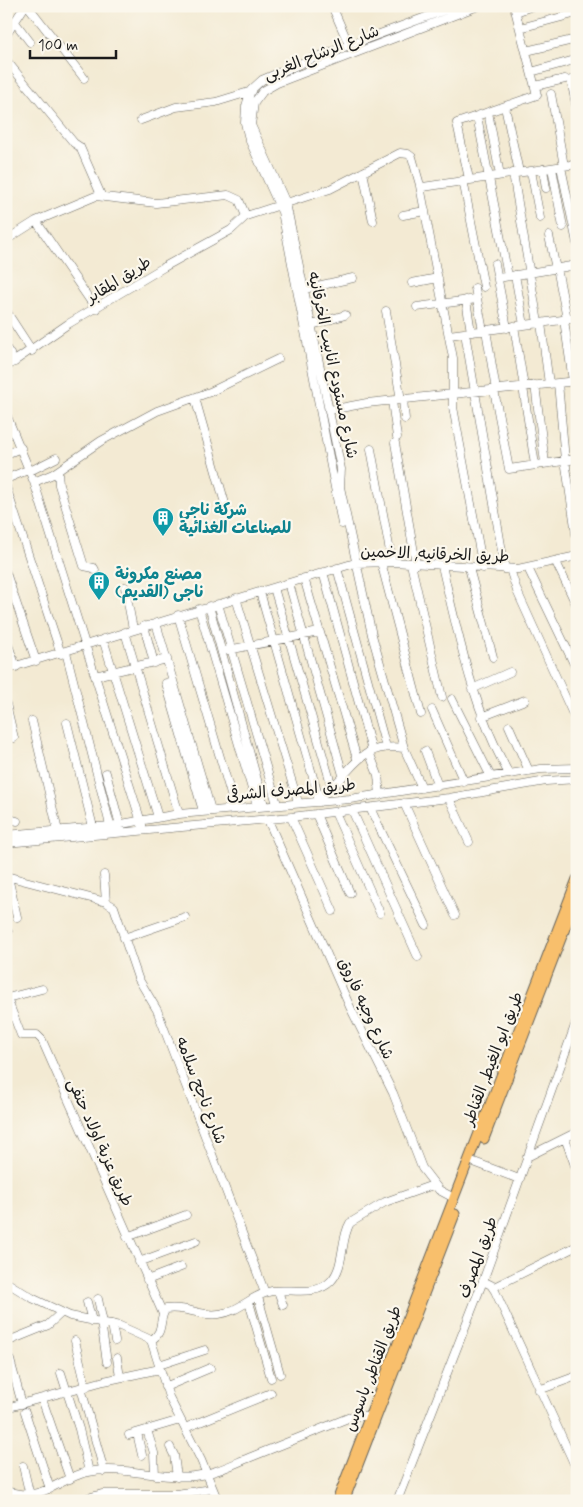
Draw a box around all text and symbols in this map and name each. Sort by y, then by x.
street label: شارع الرشاح الغربى [261,21,383,86]
scale bar [30,28,116,60]
text: 100 m [38,36,78,56]
street label: طريق المقابر [80,252,155,310]
street label: شارع مستودع انابيب الخرقانيه [302,270,363,461]
place label: شركة ناجى للصناعات الغذائية [179,500,292,539]
building icon: شركة ناجى للصناعات الغذائية [151,506,175,537]
street label: طريق الخرقانيه, الاخمين [360,541,510,568]
place label: مصنع مكرونة ناجى (القديم) [115,564,203,604]
building icon: مصنع مكرونة ناجى (القديم) [87,570,111,601]
street label: طريق المصرف الشرقى [225,773,357,807]
street label: شارع وجيه فاروق [333,954,398,1063]
street label: طريق ابو الغيط, القناطر [458,989,529,1130]
street label: شارع ناجح سلامه [170,1034,231,1147]
street label: طريق عزبة اولاد حنفى [62,1075,137,1210]
street label: طريق المصرف [454,1214,503,1301]
street label: طريق القناطر, باسوس [340,1303,407,1435]

